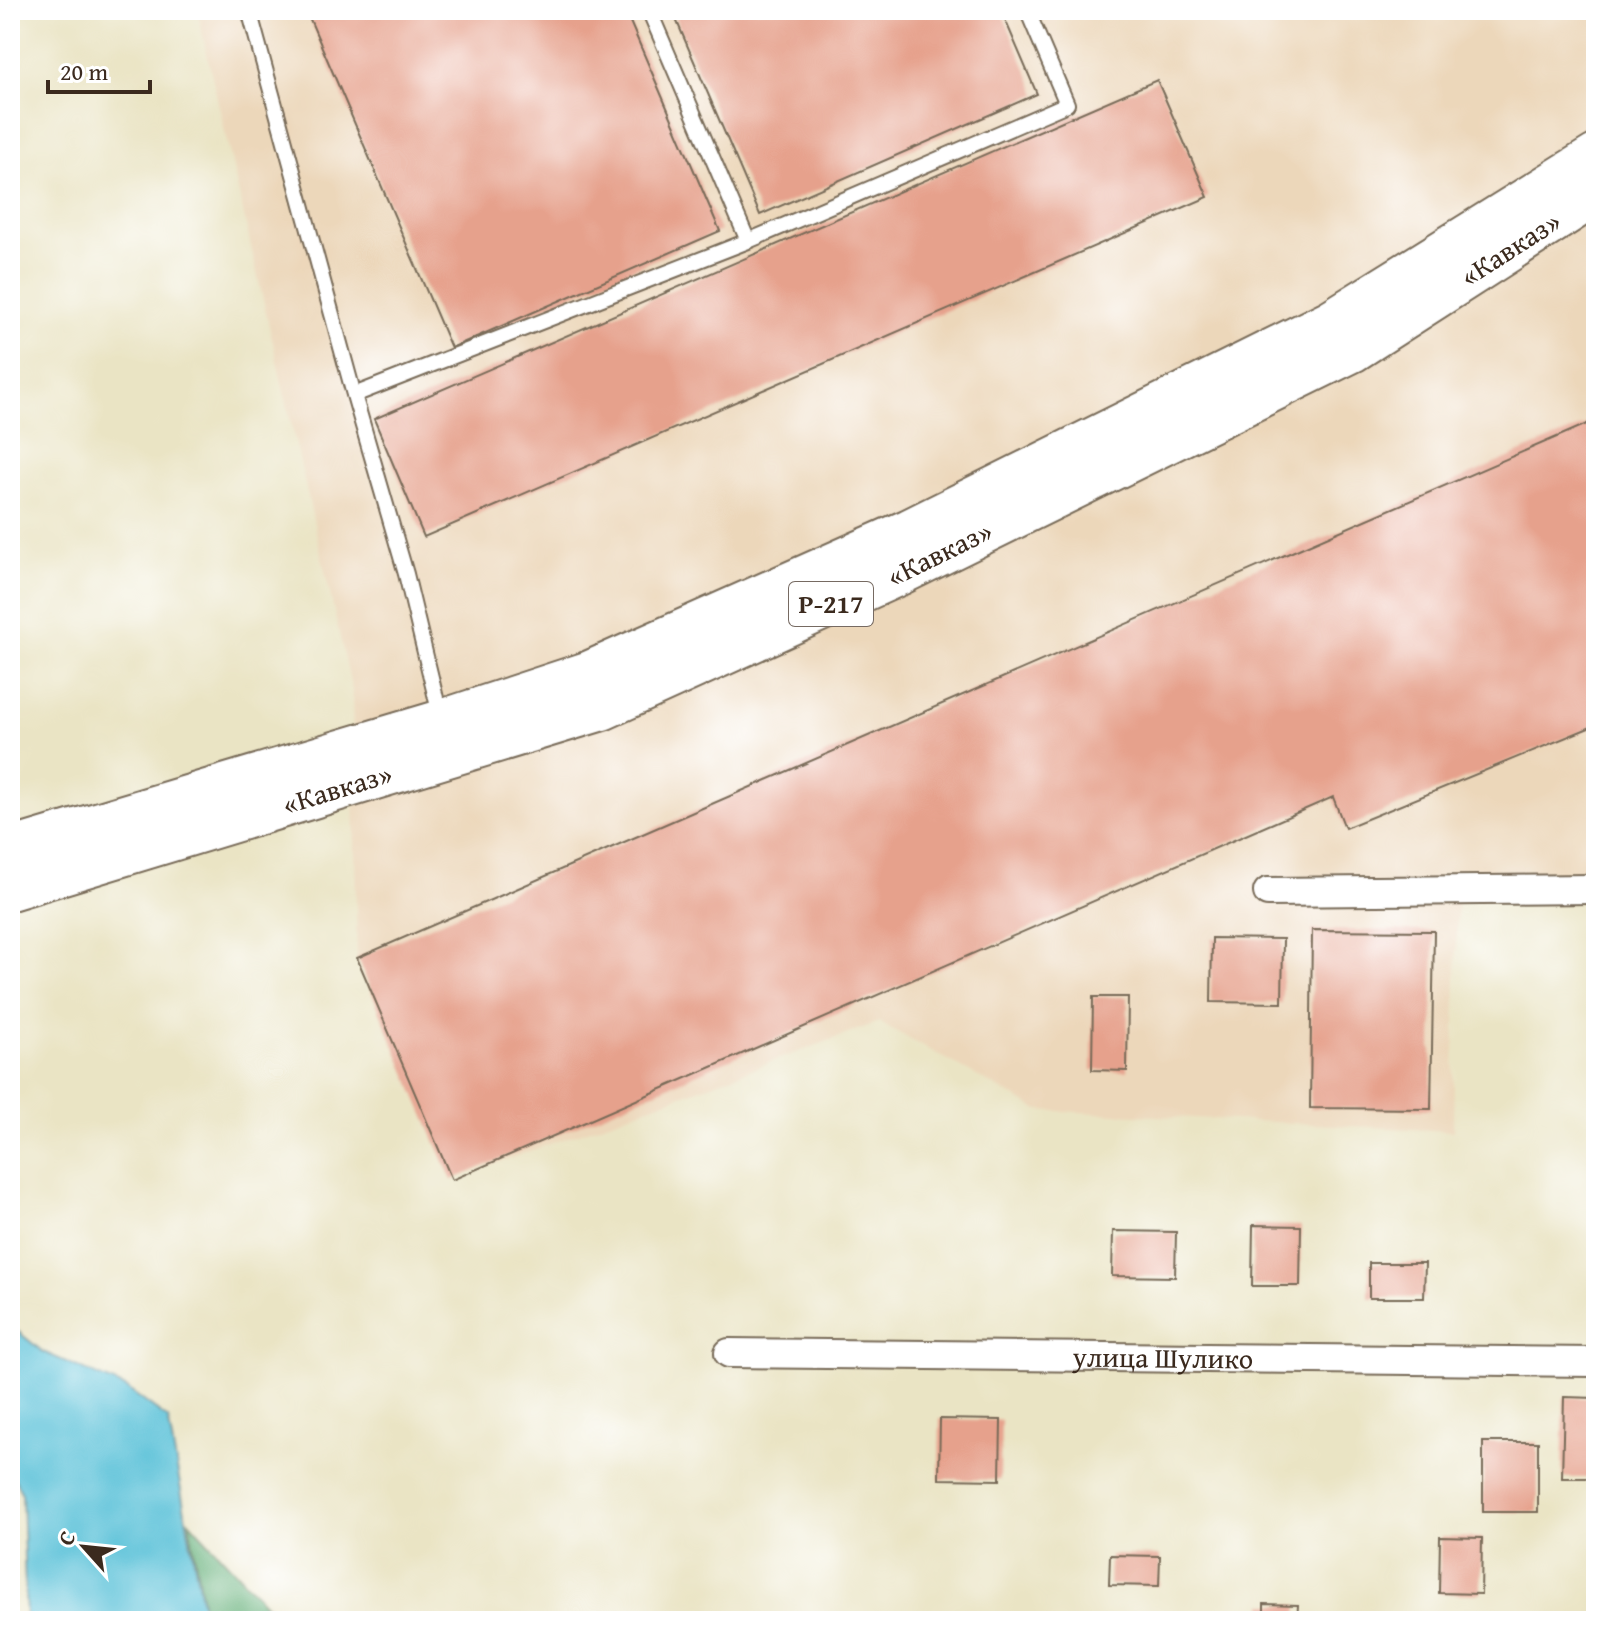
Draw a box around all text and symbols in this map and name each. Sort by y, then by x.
scale bar [48,44,150,94]
text: 20 m [60,54,108,89]
street label: «Кавказ» [1452,200,1568,295]
street label: «Кавказ» [880,510,999,596]
road number: Р-217 [789,582,873,626]
street label: «Кавказ» [277,752,397,824]
street label: улица Шулико [1072,1336,1253,1378]
north arrow [44,1507,124,1587]
text: С [49,1525,83,1551]

